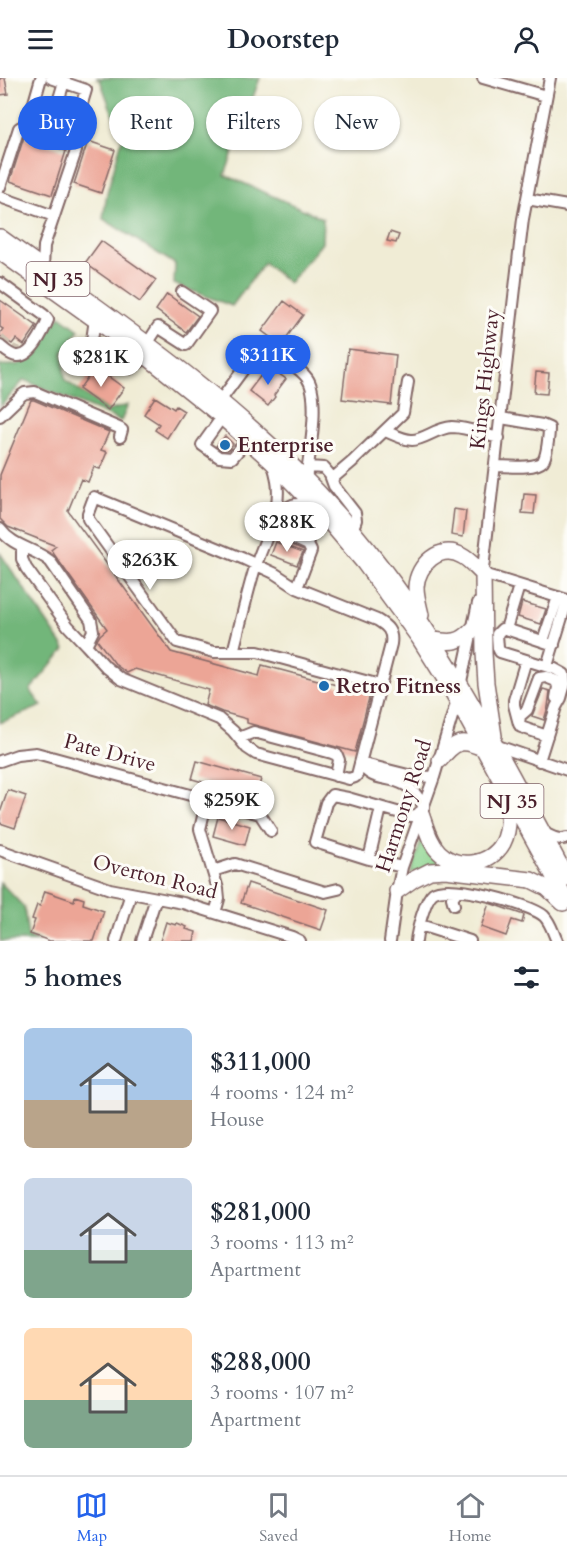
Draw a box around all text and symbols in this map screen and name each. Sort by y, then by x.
text: Doorstep [227,21,340,58]
icon: menu [24,23,57,56]
icon: person [510,23,543,56]
chip: Buy [18,96,97,150]
chip: Rent [109,96,194,150]
chip: Filters [206,96,302,150]
chip: New [314,96,400,150]
road number: NJ 35 [26,262,90,296]
street label: Kings Highway [463,307,507,451]
pin: $311K [226,335,310,386]
pin: $281K [59,337,143,388]
text: $311K [239,341,297,368]
text: $281K [72,343,130,370]
place label: Enterprise [237,431,334,460]
marker: Enterprise [218,438,232,452]
pin: $288K [245,502,329,553]
text: $288K [258,508,316,535]
pin: $263K [108,540,192,591]
text: $263K [121,546,179,573]
place label: Retro Fitness [336,672,461,701]
marker: Retro Fitness [317,679,331,693]
street label: Pate Drive [61,727,159,779]
street label: Harmony Road [369,736,439,876]
pin: $259K [190,780,274,831]
road number: NJ 35 [480,784,544,818]
text: $259K [203,786,261,813]
street label: Overton Road [90,847,220,907]
text: 5 homes [24,960,122,995]
icon: filters [510,961,543,994]
text: $311,000 [210,1044,311,1079]
icon: home [72,1052,144,1124]
text: 4 rooms · 124 m² [210,1079,354,1106]
text: House [210,1106,264,1133]
text: $281,000 [210,1194,311,1229]
icon: home [72,1202,144,1274]
text: 3 rooms · 113 m² [210,1229,354,1256]
text: Apartment [210,1256,301,1283]
text: $288,000 [210,1344,311,1379]
icon: home [72,1352,144,1424]
text: 3 rooms · 107 m² [210,1379,354,1406]
text: Apartment [210,1406,301,1433]
tab: Map [75,1489,108,1547]
tab: Saved [259,1489,298,1547]
tab: Home [449,1489,492,1547]

